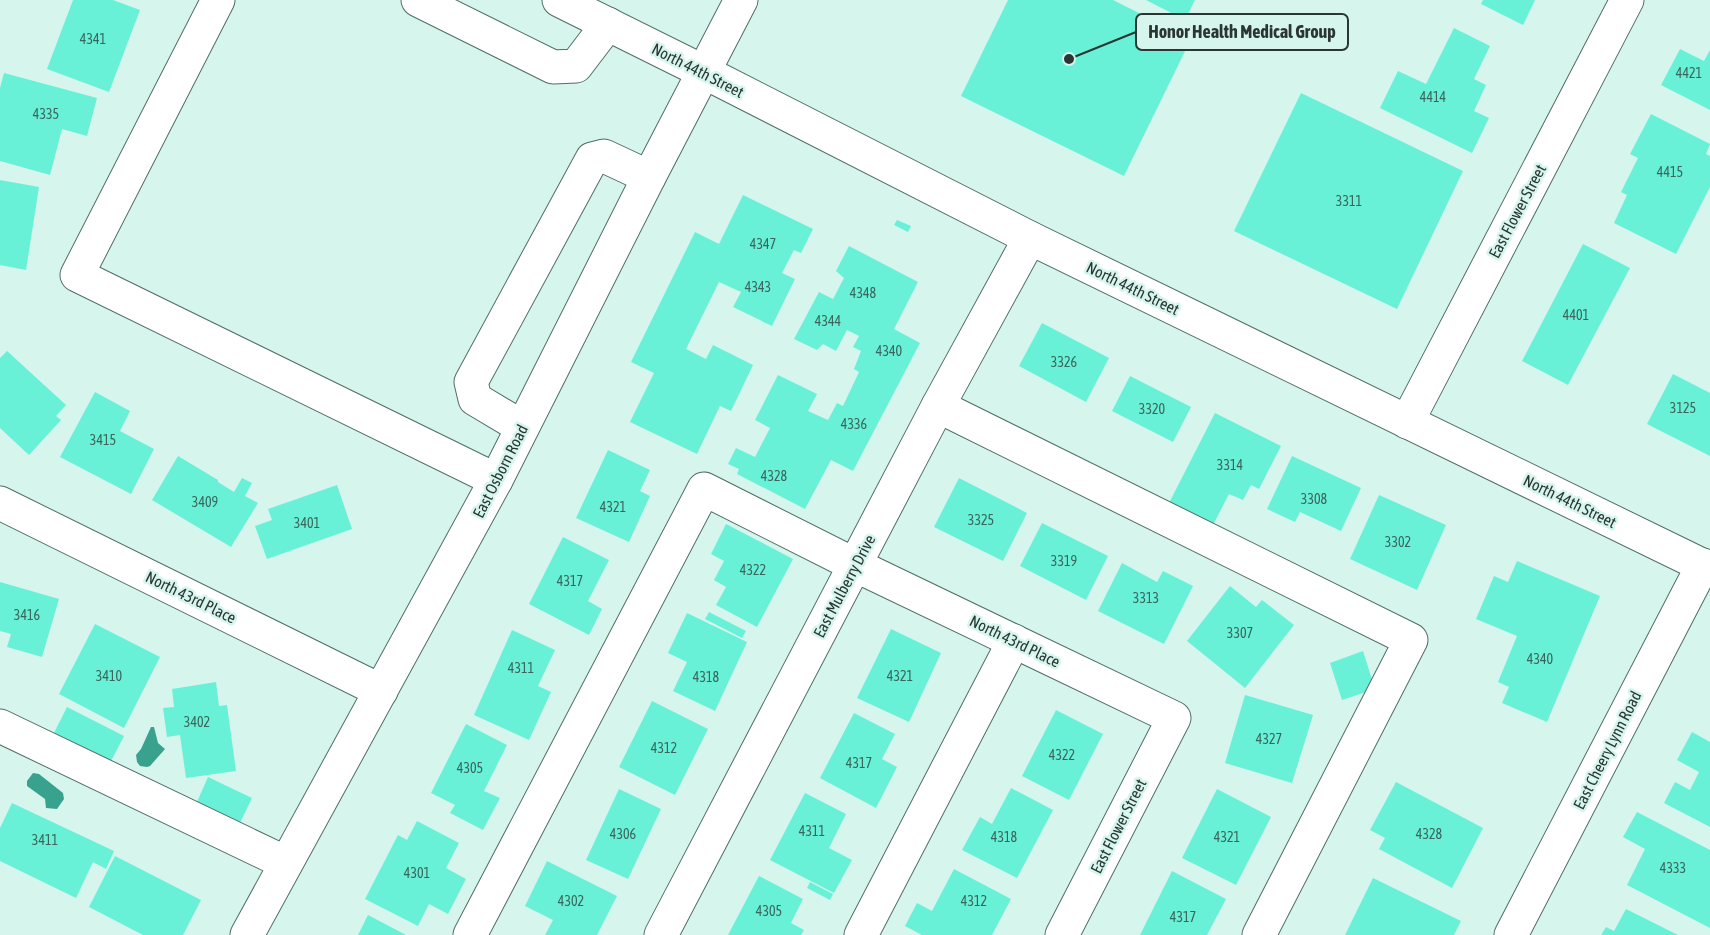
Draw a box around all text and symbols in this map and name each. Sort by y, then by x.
callout: Honor Health Medical Group [1136,14,1348,50]
text: Honor Health Medical Group [1148,21,1336,42]
house number: 4341 [80,31,106,47]
street label: North 44th Street [649,39,747,101]
house number: 4421 [1676,65,1702,81]
house number: 4414 [1420,89,1447,105]
house number: 4335 [33,106,59,122]
street label: East Flower Street [1485,161,1549,261]
house number: 4415 [1657,164,1683,180]
house number: 3311 [1336,193,1362,209]
house number: 4347 [750,236,776,252]
street label: North 44th Street [1084,258,1183,318]
house number: 4343 [745,279,771,295]
house number: 4348 [850,285,877,301]
house number: 4401 [1563,307,1589,323]
house number: 4344 [815,313,842,329]
house number: 4340 [876,343,903,359]
house number: 3326 [1051,354,1078,370]
house number: 3125 [1670,400,1696,416]
house number: 3320 [1139,401,1166,417]
house number: 4336 [841,416,868,432]
street label: East Osborn Road [469,421,531,521]
house number: 3415 [90,432,116,448]
house number: 3314 [1217,457,1244,473]
house number: 4328 [761,468,788,484]
street label: North 44th Street [1521,471,1620,531]
house number: 3308 [1301,491,1328,507]
house number: 3409 [192,494,218,510]
house number: 4321 [600,499,626,515]
house number: 3325 [968,512,994,528]
house number: 3401 [294,515,320,531]
street label: East Mulberry Drive [809,532,879,641]
house number: 3302 [1385,534,1411,550]
house number: 3319 [1051,553,1077,569]
house number: 4322 [740,562,766,578]
street label: North 43rd Place [143,567,239,627]
house number: 4317 [557,573,583,589]
house number: 3313 [1133,590,1159,606]
house number: 3416 [14,607,41,623]
street label: North 43rd Place [967,611,1063,671]
house number: 3307 [1227,625,1253,641]
house number: 4340 [1527,651,1554,667]
house number: 4311 [508,660,534,676]
house number: 3410 [96,668,123,684]
house number: 4321 [887,668,913,684]
house number: 4318 [693,669,720,685]
street label: East Cheery Lynn Road [1569,688,1645,813]
house number: 3402 [184,714,210,730]
house number: 4327 [1256,731,1282,747]
house number: 4312 [651,740,677,756]
house number: 4322 [1049,747,1075,763]
house number: 4317 [846,755,872,771]
house number: 4305 [457,760,483,776]
street label: East Flower Street [1087,776,1150,876]
house number: 4311 [799,823,825,839]
house number: 4306 [610,826,637,842]
house number: 4328 [1416,826,1443,842]
house number: 4318 [991,829,1018,845]
house number: 4321 [1214,829,1240,845]
house number: 3411 [32,832,58,848]
house number: 4333 [1660,860,1686,876]
house number: 4301 [404,865,430,881]
house number: 4302 [558,893,584,909]
house number: 4312 [961,893,987,909]
house number: 4305 [756,903,782,919]
house number: 4317 [1170,909,1196,925]

